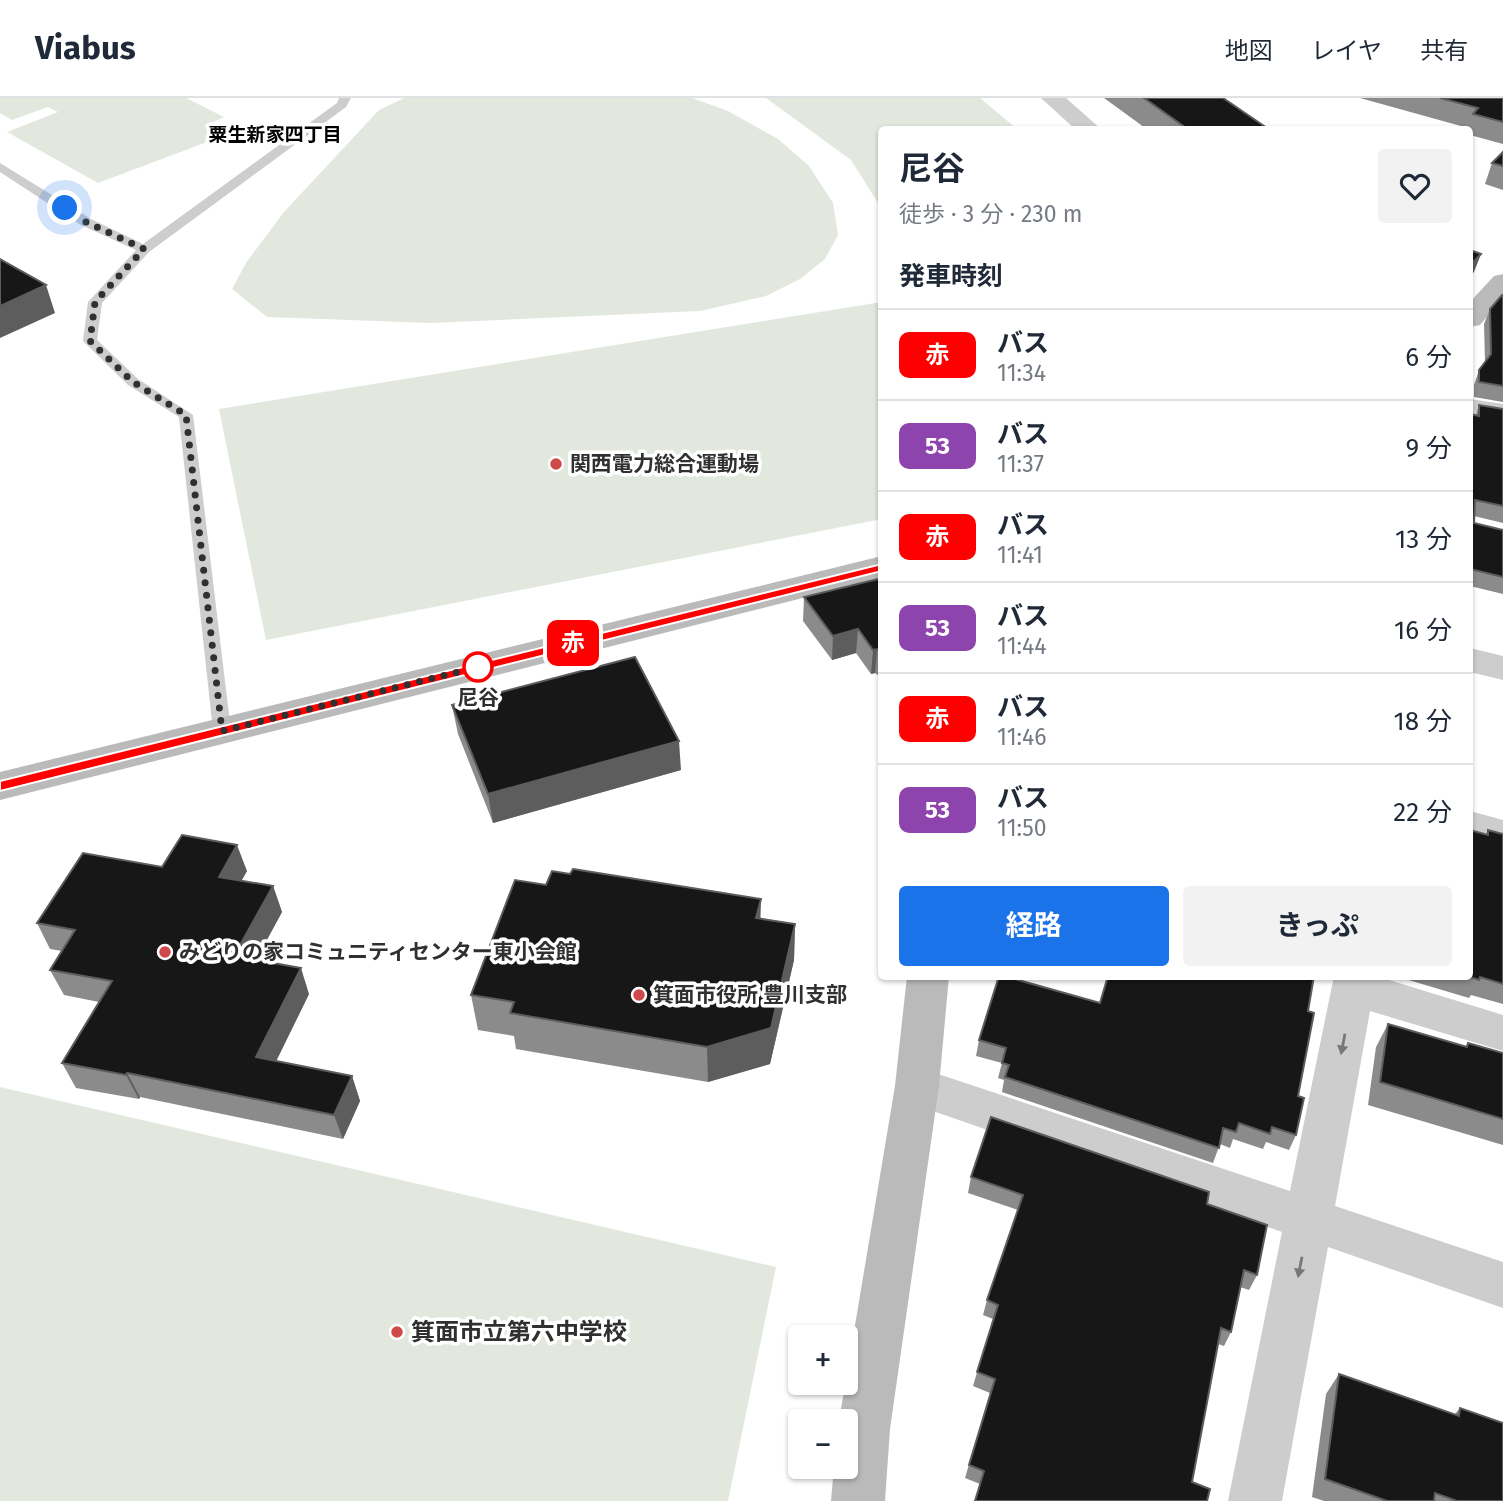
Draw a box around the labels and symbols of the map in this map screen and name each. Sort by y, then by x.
district label: 粟生新家四丁目 [208,123,342,146]
your location [47,190,82,225]
place label: 関西電力総合運動場 [570,451,759,477]
marker: 関西電力総合運動場 [548,456,564,472]
line badge: 赤 [550,620,596,666]
marker: 尼谷 [463,652,493,682]
place label: 尼谷 [457,685,499,711]
place label: みどりの家コミュニティセンター東小会館 [179,939,577,965]
marker: みどりの家コミュニティセンター東小会館 [157,944,173,960]
place label: 箕面市役所 豊川支部 [653,982,847,1008]
marker: 箕面市役所 豊川支部 [631,987,647,1003]
one-way arrow [1337,1033,1348,1055]
one-way arrow [1294,1256,1305,1278]
place label: 箕面市立第六中学校 [411,1318,627,1346]
marker: 箕面市立第六中学校 [389,1324,405,1340]

